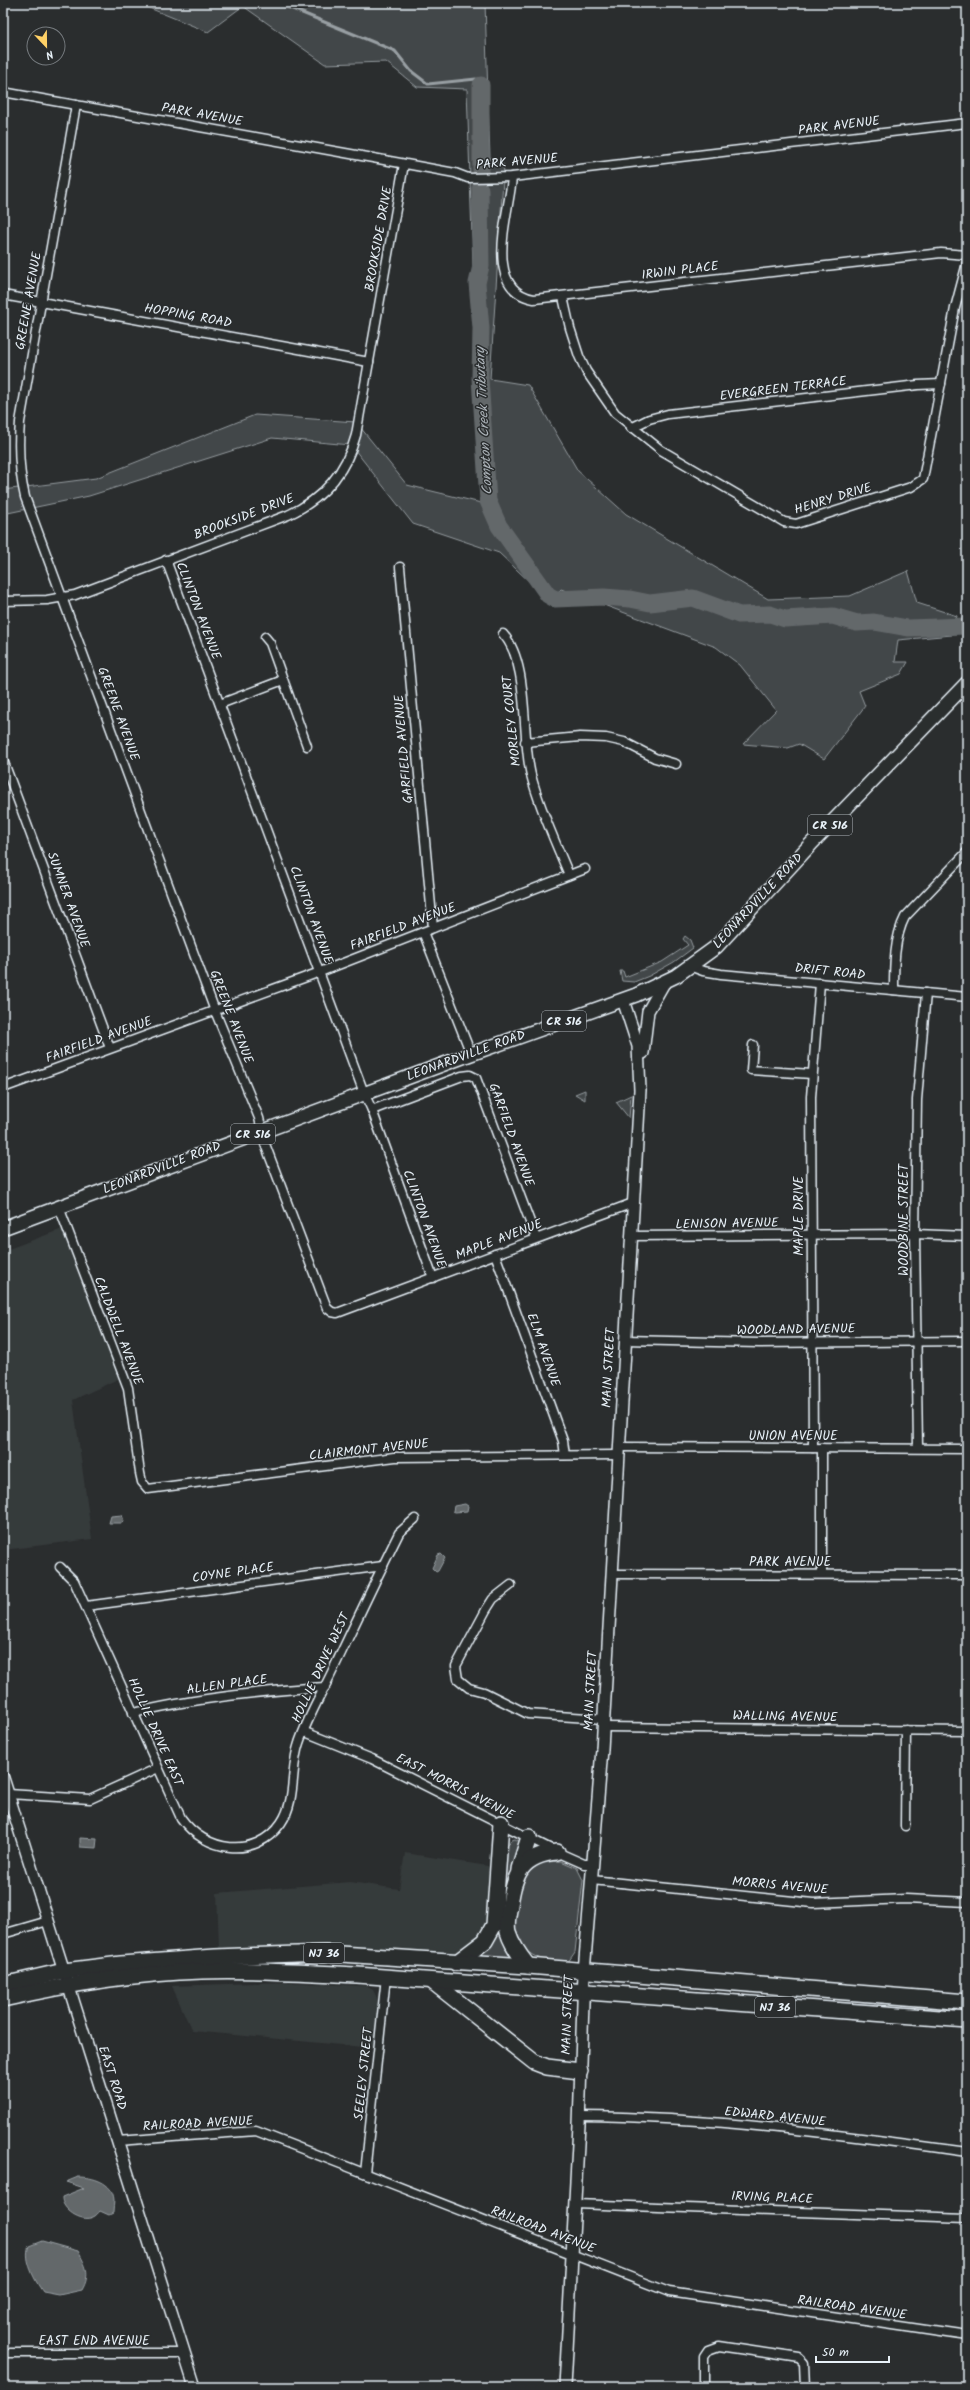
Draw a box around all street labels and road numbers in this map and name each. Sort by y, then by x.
street label: PARK AVENUE [160,98,245,133]
street label: PARK AVENUE [797,111,881,141]
street label: PARK AVENUE [475,148,559,176]
street label: BROOKSIDE DRIVE [359,185,399,293]
street label: GREENE AVENUE [10,250,48,352]
street label: IRWIN PLACE [640,256,720,286]
street label: HOPPING ROAD [143,298,233,334]
street label: EVERGREEN TERRACE [718,371,848,407]
street label: HENRY DRIVE [792,477,875,521]
street label: BROOKSIDE DRIVE [191,488,298,546]
street label: CLINTON AVENUE [170,559,226,663]
street label: GREENE AVENUE [91,664,145,764]
street label: MORLEY COURT [497,673,527,767]
street label: GARFIELD AVENUE [389,693,419,804]
road number: CR 516 [808,815,852,835]
street label: LEONARDVILLE ROAD [708,848,808,954]
street label: SUMNER AVENUE [41,849,95,951]
street label: CLINTON AVENUE [283,863,339,967]
street label: FAIRFIELD AVENUE [347,897,459,957]
street label: DRIFT ROAD [794,958,866,986]
street label: GREENE AVENUE [203,967,259,1067]
street label: FAIRFIELD AVENUE [43,1011,156,1069]
road number: CR 516 [542,1011,586,1031]
street label: LEONARDVILLE ROAD [404,1025,528,1087]
street label: GARFIELD AVENUE [482,1080,540,1190]
road number: CR 516 [231,1124,275,1144]
street label: LEONARDVILLE ROAD [100,1136,224,1200]
street label: WOODBINE STREET [894,1163,915,1276]
street label: CLINTON AVENUE [396,1167,452,1271]
street label: MAPLE DRIVE [789,1176,810,1256]
street label: LENISON AVENUE [675,1213,779,1235]
street label: MAPLE AVENUE [452,1214,546,1266]
street label: CALDWELL AVENUE [88,1274,149,1389]
street label: ELM AVENUE [521,1310,566,1390]
street label: WOODLAND AVENUE [737,1318,856,1342]
street label: MAIN STREET [596,1327,622,1408]
street label: UNION AVENUE [748,1426,838,1447]
street label: CLAIRMONT AVENUE [308,1433,430,1467]
street label: PARK AVENUE [749,1552,831,1573]
street label: COYNE PLACE [191,1557,276,1589]
street label: HOLLIE DRIVE WEST [286,1609,356,1726]
street label: MAIN STREET [578,1650,604,1731]
street label: ALLEN PLACE [185,1669,269,1701]
street label: HOLLIE DRIVE EAST [122,1674,189,1791]
street label: WALLING AVENUE [732,1706,838,1728]
street label: EAST MORRIS AVENUE [392,1748,518,1826]
street label: MORRIS AVENUE [731,1871,829,1901]
road number: NJ 36 [304,1943,344,1963]
street label: MAIN STREET [556,1974,580,2055]
road number: NJ 36 [755,1997,795,2017]
street label: SEELEY STREET [349,2026,379,2121]
street label: EAST ROAD [92,2043,132,2113]
street label: EDWARD AVENUE [723,2101,827,2133]
street label: RAILROAD AVENUE [142,2111,254,2137]
street label: IRVING PLACE [731,2186,814,2210]
street label: RAILROAD AVENUE [488,2200,599,2260]
street label: RAILROAD AVENUE [796,2290,908,2326]
street label: EAST END AVENUE [38,2331,150,2352]

